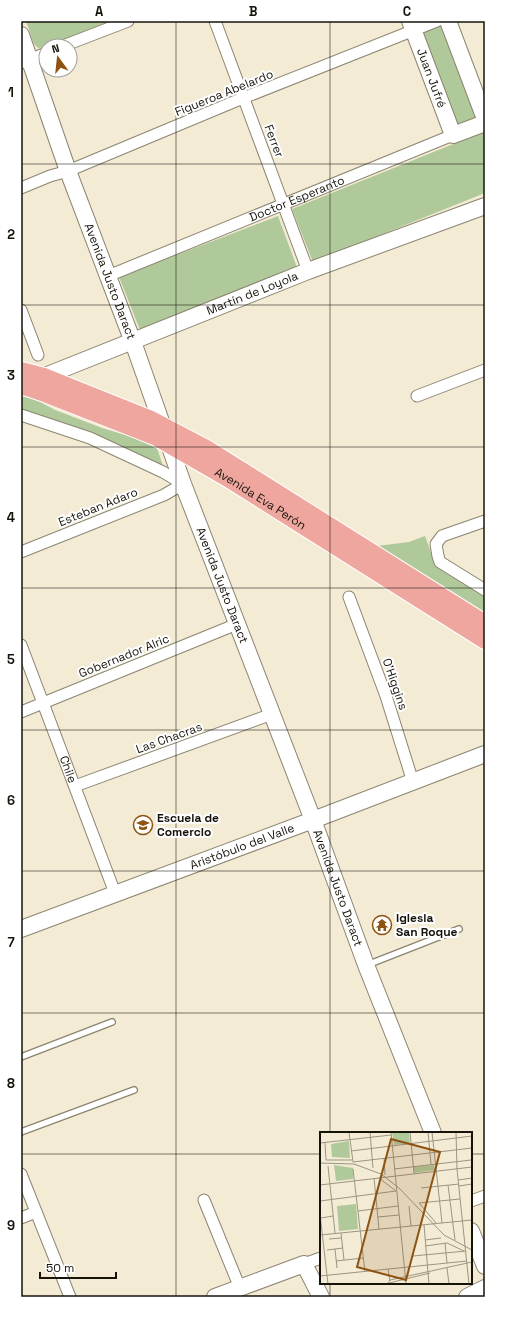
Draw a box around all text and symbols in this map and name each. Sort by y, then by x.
text: A [95,3,104,20]
text: B [249,3,258,20]
text: C [403,3,411,20]
north arrow [38,38,78,78]
text: N [50,41,61,56]
street label: Juan Jufré [413,46,450,110]
street label: Figueroa Abelardo [172,66,276,120]
text: 1 [8,84,14,101]
street label: Ferrer [260,122,288,160]
street label: Doctor Esperanto [247,172,347,225]
street label: Avenida Justo Daract [81,221,139,342]
text: 2 [7,226,15,243]
street label: Martín de Loyola [204,268,301,319]
text: 3 [7,367,15,384]
street label: Avenida Eva Perón [212,464,309,533]
street label: Esteban Adaro [56,484,140,530]
text: 4 [7,509,15,526]
street label: Avenida Justo Daract [192,525,252,646]
street label: Gobernador Alric [76,631,172,681]
text: 5 [7,651,15,668]
street label: O'Higgins [379,656,411,712]
street label: Las Chacras [134,719,204,757]
street label: Chile [56,753,81,785]
text: 6 [7,792,15,809]
place label: Escuela de Comercio [157,810,219,840]
school or university icon: Escuela de Comercio [132,814,154,836]
street label: Aristóbulo del Valle [188,820,297,873]
street label: Avenida Justo Daract [309,827,367,949]
place label: Iglesia San Roque [396,910,458,940]
temple icon: Iglesia San Roque [371,914,393,936]
text: 7 [7,934,15,951]
text: 8 [7,1075,15,1092]
inset map [320,1132,472,1284]
text: 9 [7,1217,15,1234]
scale bar [40,1254,116,1280]
text: 50 m [46,1260,74,1276]

